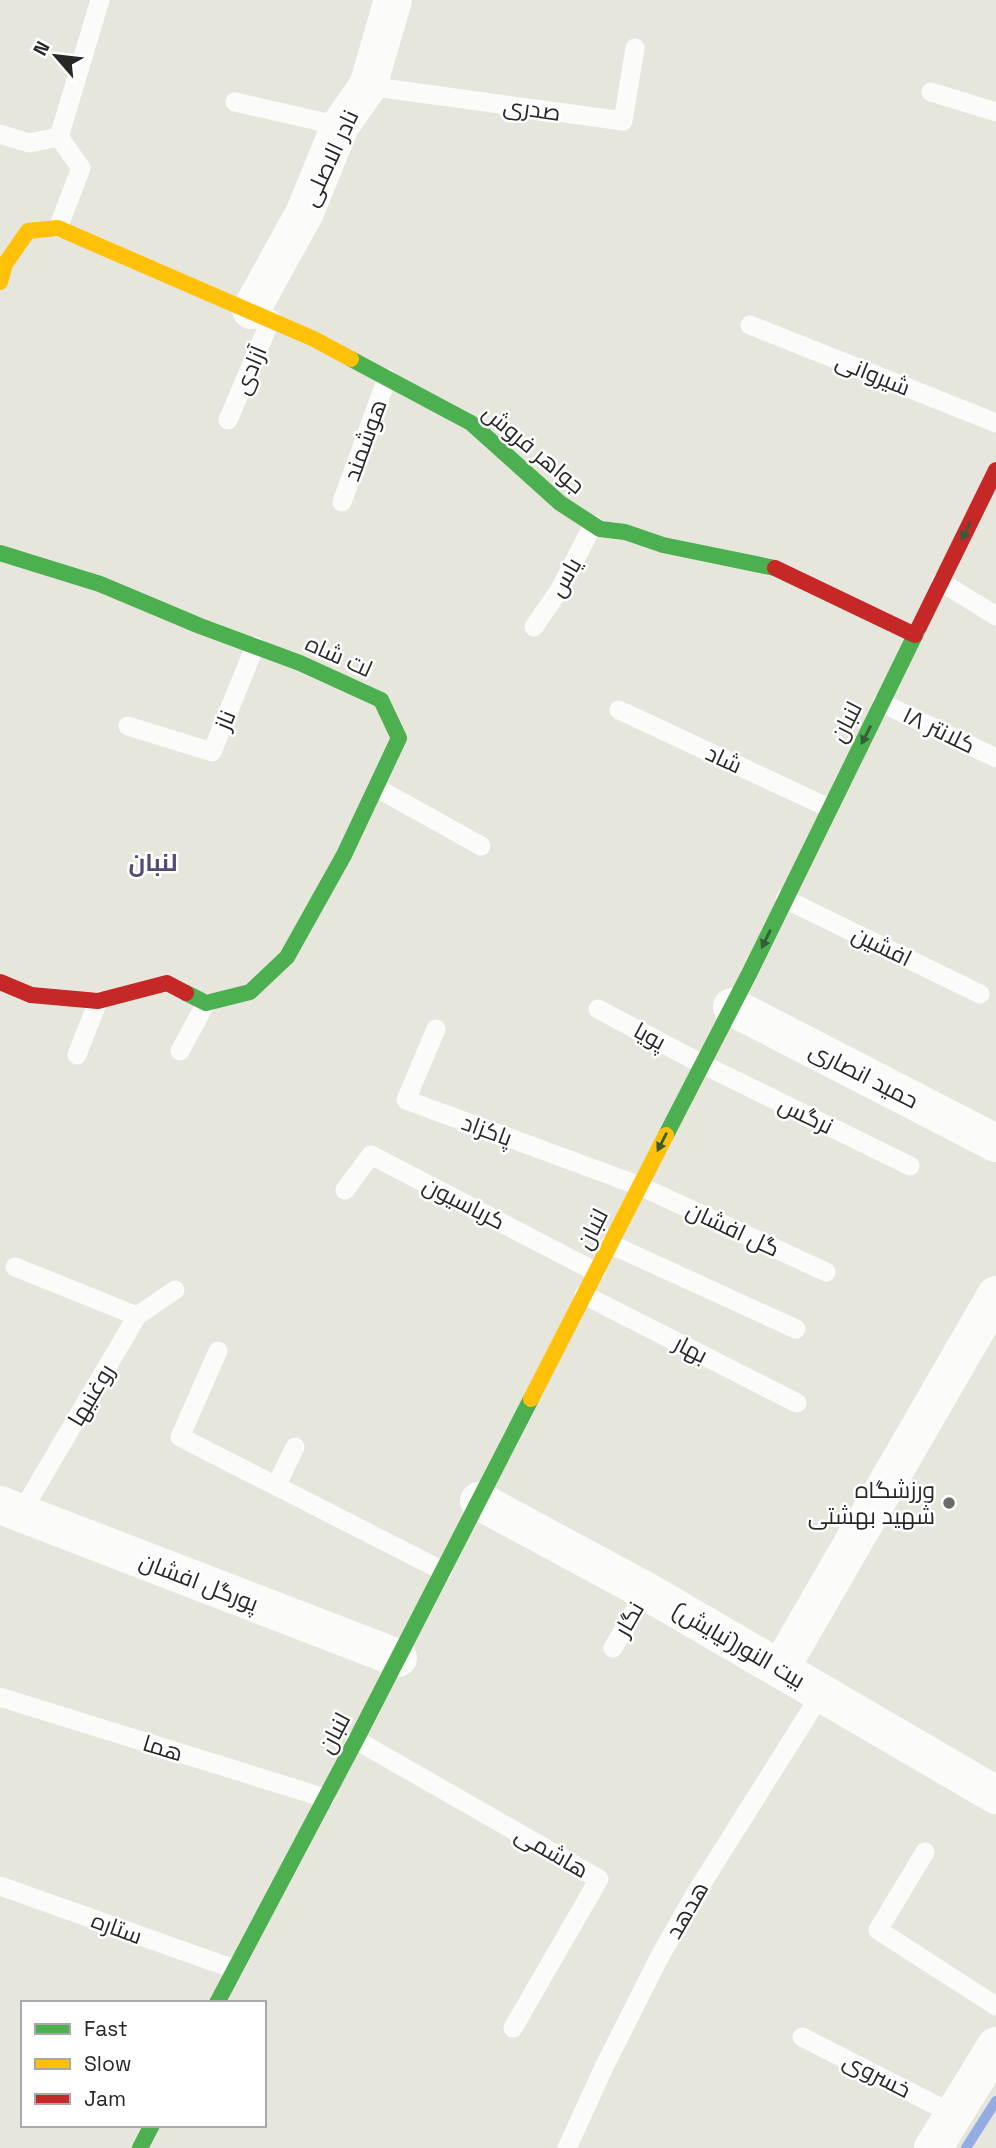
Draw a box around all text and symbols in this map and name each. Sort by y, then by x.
north arrow [21,21,91,91]
text: N [27,37,55,60]
street label: صدری [501,90,563,128]
street label: نادر الاصلی [295,105,365,211]
street label: آزادی [226,341,274,399]
street label: شیروانی [831,346,915,402]
street label: هوشمند [336,395,394,485]
street label: جواهر فروش [477,397,591,501]
one-way arrow [960,521,972,541]
street label: یاس [542,552,588,602]
street label: لت شاه [301,628,377,684]
street label: لنبان [823,696,869,748]
street label: کلانتر ۱۸ [898,700,980,760]
street label: ناز [207,706,242,736]
one-way arrow [860,725,871,745]
street label: شاد [701,738,747,780]
district label: لنبان [129,847,177,878]
street label: افشین [847,919,917,973]
one-way arrow [760,929,771,949]
street label: پویا [629,1015,671,1057]
street label: حمید انصاری [804,1035,924,1115]
street label: نرگس [774,1089,838,1141]
street label: پاکزاد [458,1107,516,1153]
one-way arrow [657,1132,668,1152]
street label: کرباسیون [418,1170,510,1236]
street label: گل افشان [682,1194,784,1264]
street label: لنبان [569,1203,615,1255]
street label: بهار [667,1327,713,1370]
street label: روغنیها [61,1358,121,1432]
place label: ورزشگاه شهید بهشتی [808,1475,935,1531]
marker: ورزشگاه شهید بهشتی [941,1495,957,1511]
street label: پورگل افشان [135,1546,263,1618]
street label: بیت النور(نیایش) [667,1595,811,1695]
street label: نگار [606,1596,651,1644]
street label: لنبان [311,1707,357,1759]
street label: هما [139,1728,187,1768]
street label: هاشمی [510,1819,594,1885]
street label: هدهد [659,1876,715,1944]
street label: ستاره [87,1905,147,1951]
legend [21,2001,266,2127]
text: Fast [84,2015,128,2042]
street label: خسروی [838,2045,916,2105]
text: Slow [84,2050,132,2077]
text: Jam [84,2085,126,2112]

